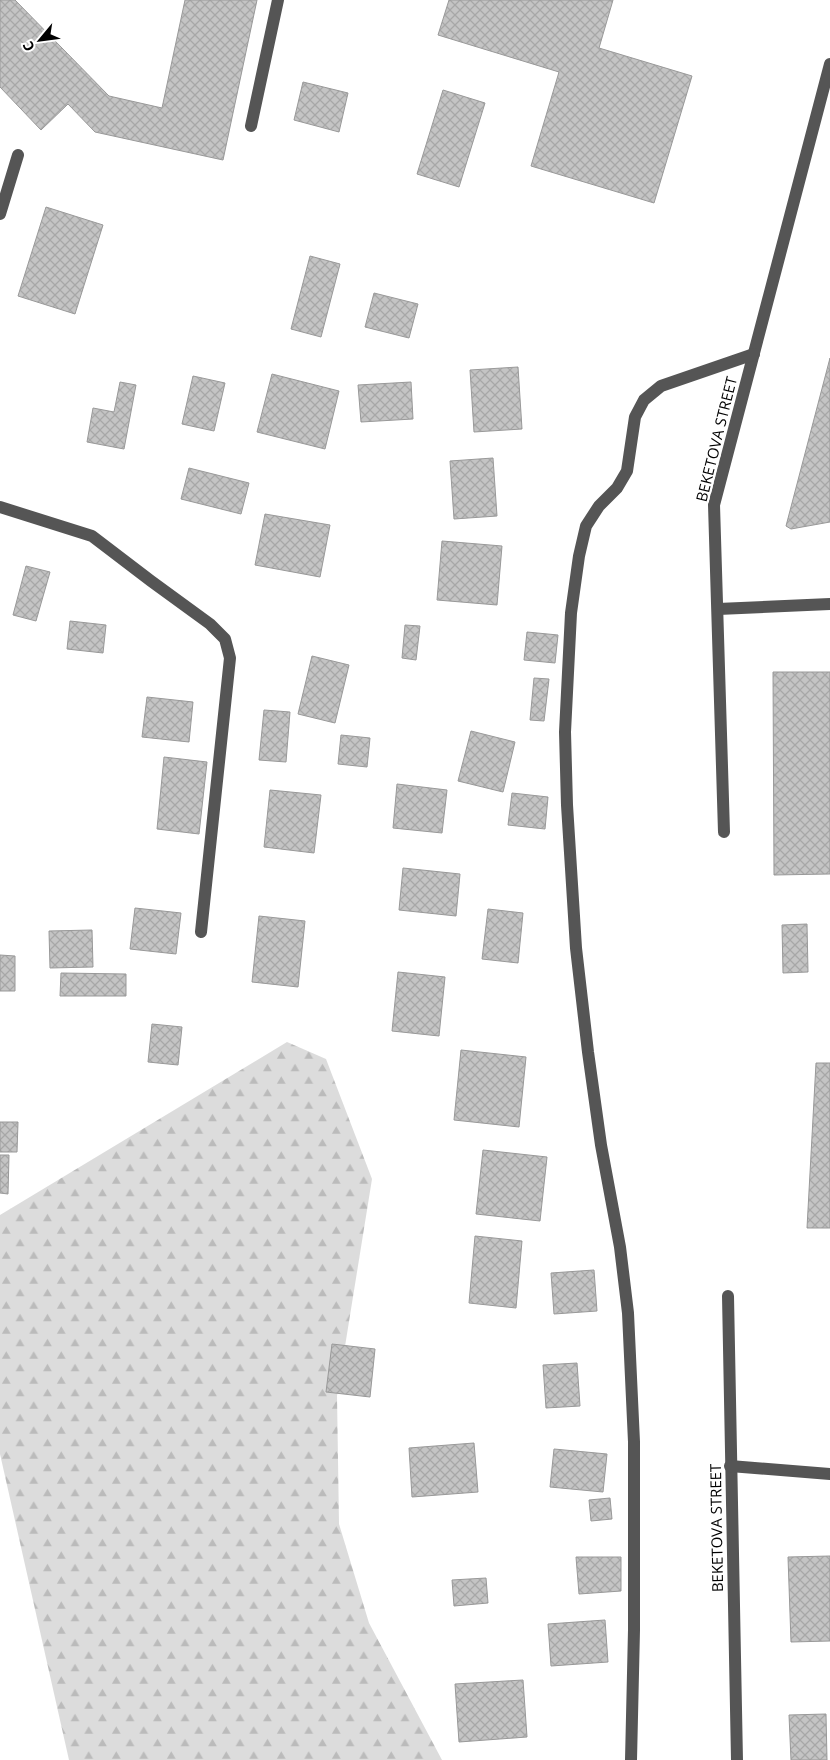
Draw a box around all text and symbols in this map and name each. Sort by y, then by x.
north arrow [15,15,65,65]
text: С [18,38,39,55]
street label: BEKETOVA STREET [691,374,741,504]
street label: BEKETOVA STREET [705,1463,727,1592]

